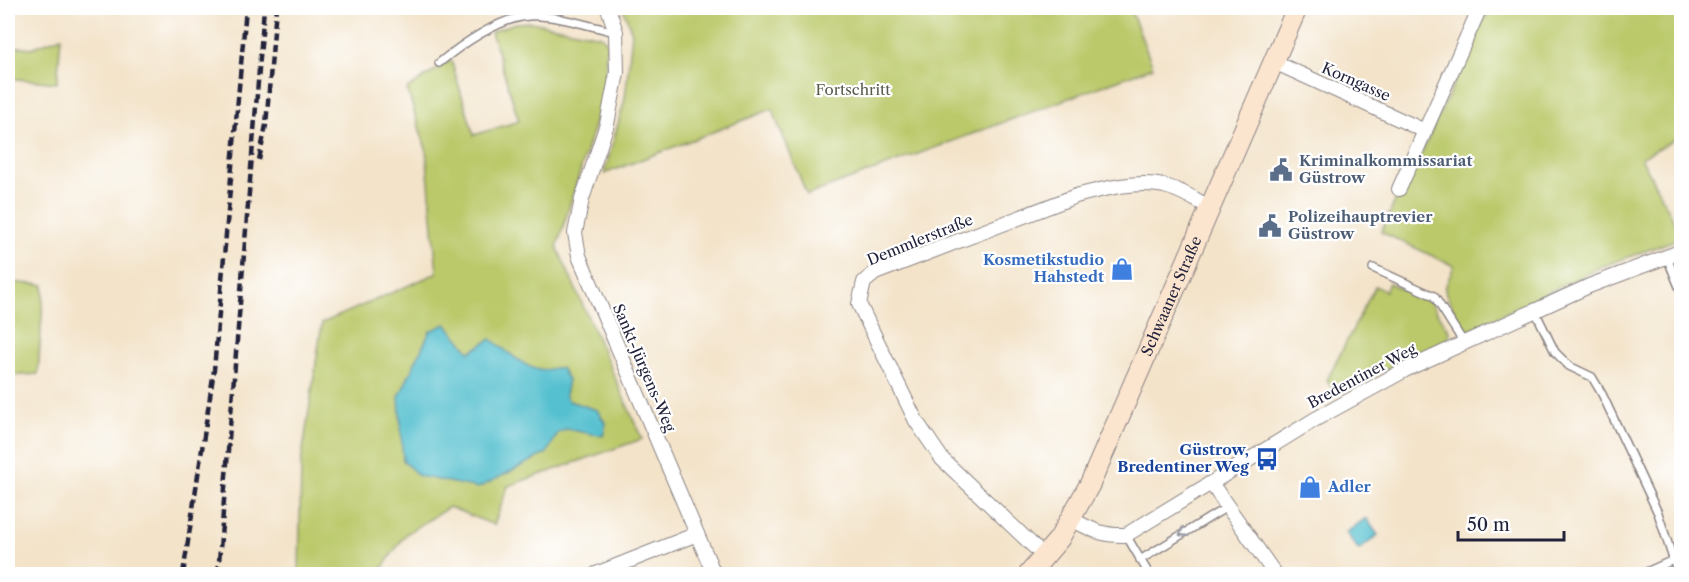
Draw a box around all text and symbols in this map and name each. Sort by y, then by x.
street label: Korngasse [1319,58,1394,105]
park label: Fortschritt [815,80,891,99]
place label: Kriminalkommissariat Güstrow [1299,151,1473,187]
public building icon: Kriminalkommissariat Güstrow [1268,157,1294,183]
place label: Polizeihauptrevier Güstrow [1288,207,1433,243]
street label: Demmlerstraße [864,210,975,269]
public building icon: Polizeihauptrevier Güstrow [1257,213,1283,239]
street label: Schwaaner Straße [1137,233,1206,359]
place label: Kosmetikstudio Hahstedt [983,250,1104,286]
shop icon: Kosmetikstudio Hahstedt [1109,256,1135,282]
street label: Sankt-Jürgens-Weg [609,301,680,435]
street label: Bredentiner Weg [1304,339,1419,412]
place label: Güstrow, Bredentiner Weg [1117,440,1249,476]
bus stop icon: Güstrow, Bredentiner Weg [1254,446,1280,472]
shop icon: Adler [1297,474,1323,500]
place label: Adler [1327,477,1372,496]
scale bar [1458,504,1564,542]
text: 50 m [1467,514,1510,536]
one-way arrow [1179,526,1189,538]

